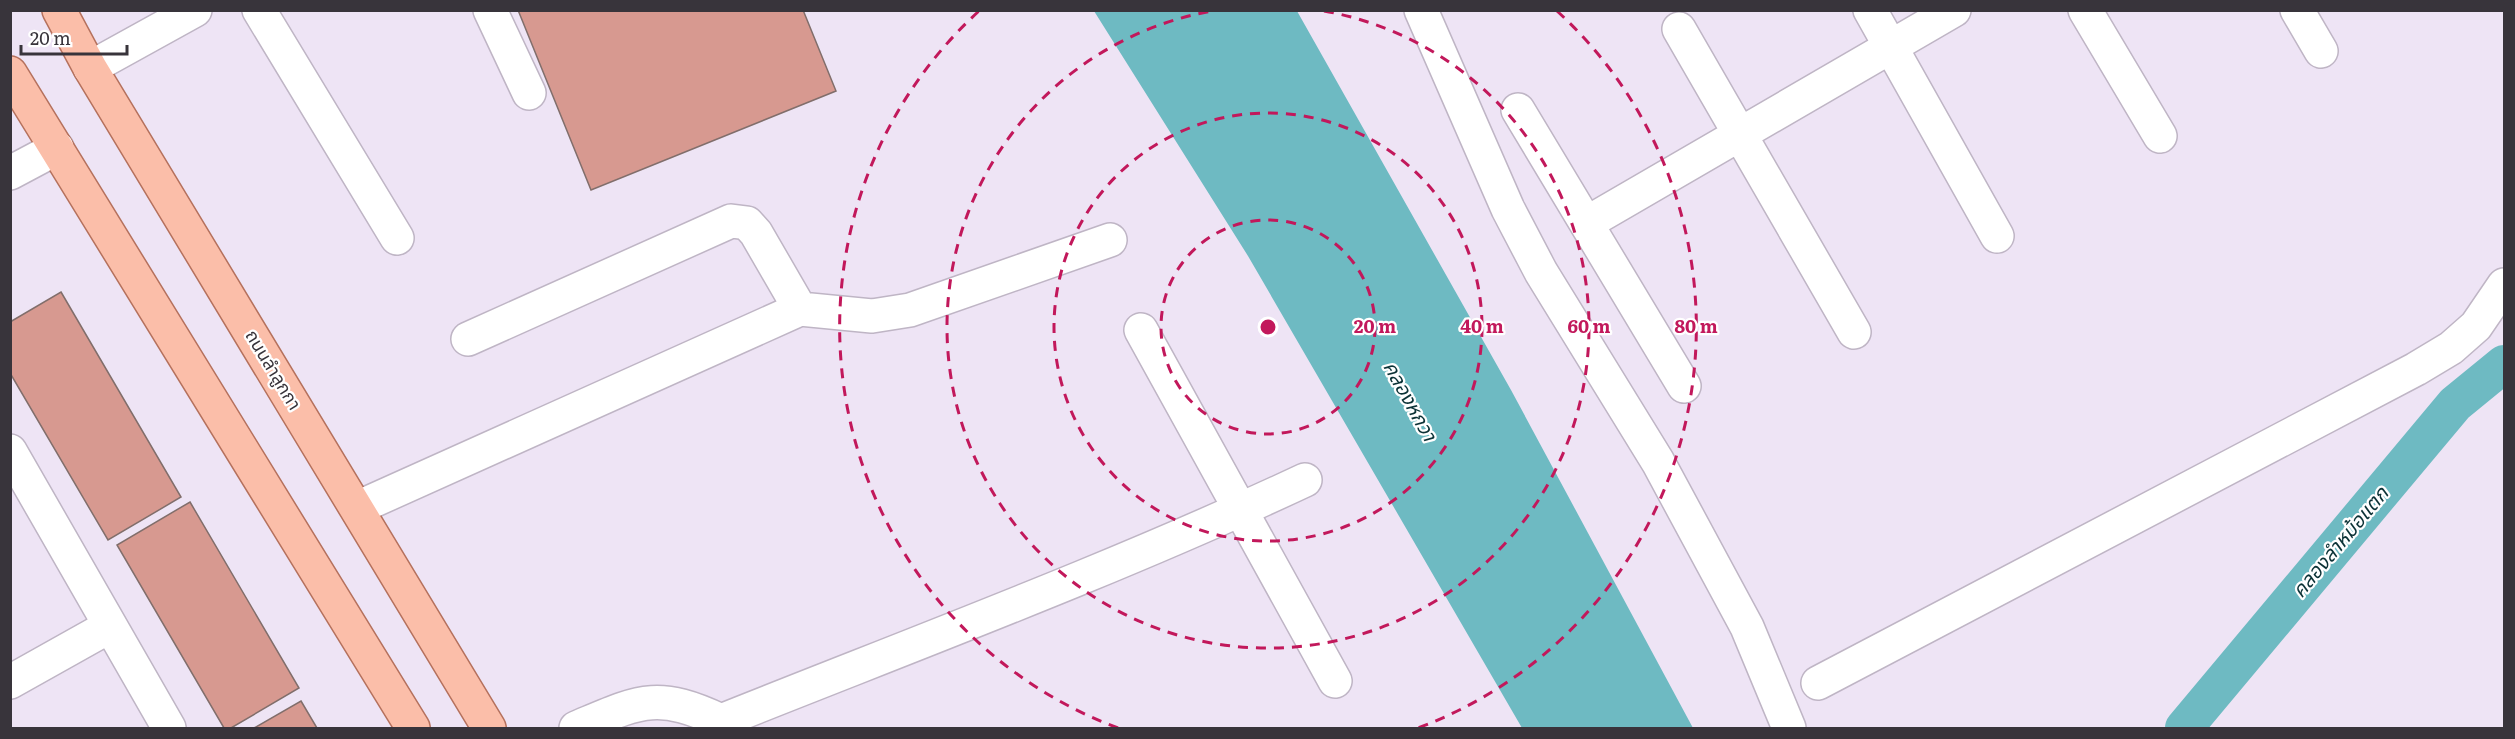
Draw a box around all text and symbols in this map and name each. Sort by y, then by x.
scale bar [21,18,128,56]
text: 20 m [30,24,71,51]
text: 20 m [1354,312,1396,339]
text: 40 m [1460,312,1504,339]
text: 60 m [1567,312,1611,339]
text: 80 m [1674,312,1718,339]
centre of rings [1258,317,1278,337]
street label: ถนนลำลูกกา [240,324,309,415]
water label: คลองหกวา [1377,354,1447,446]
water label: คลองลำหม้อแตก [2283,478,2395,603]

